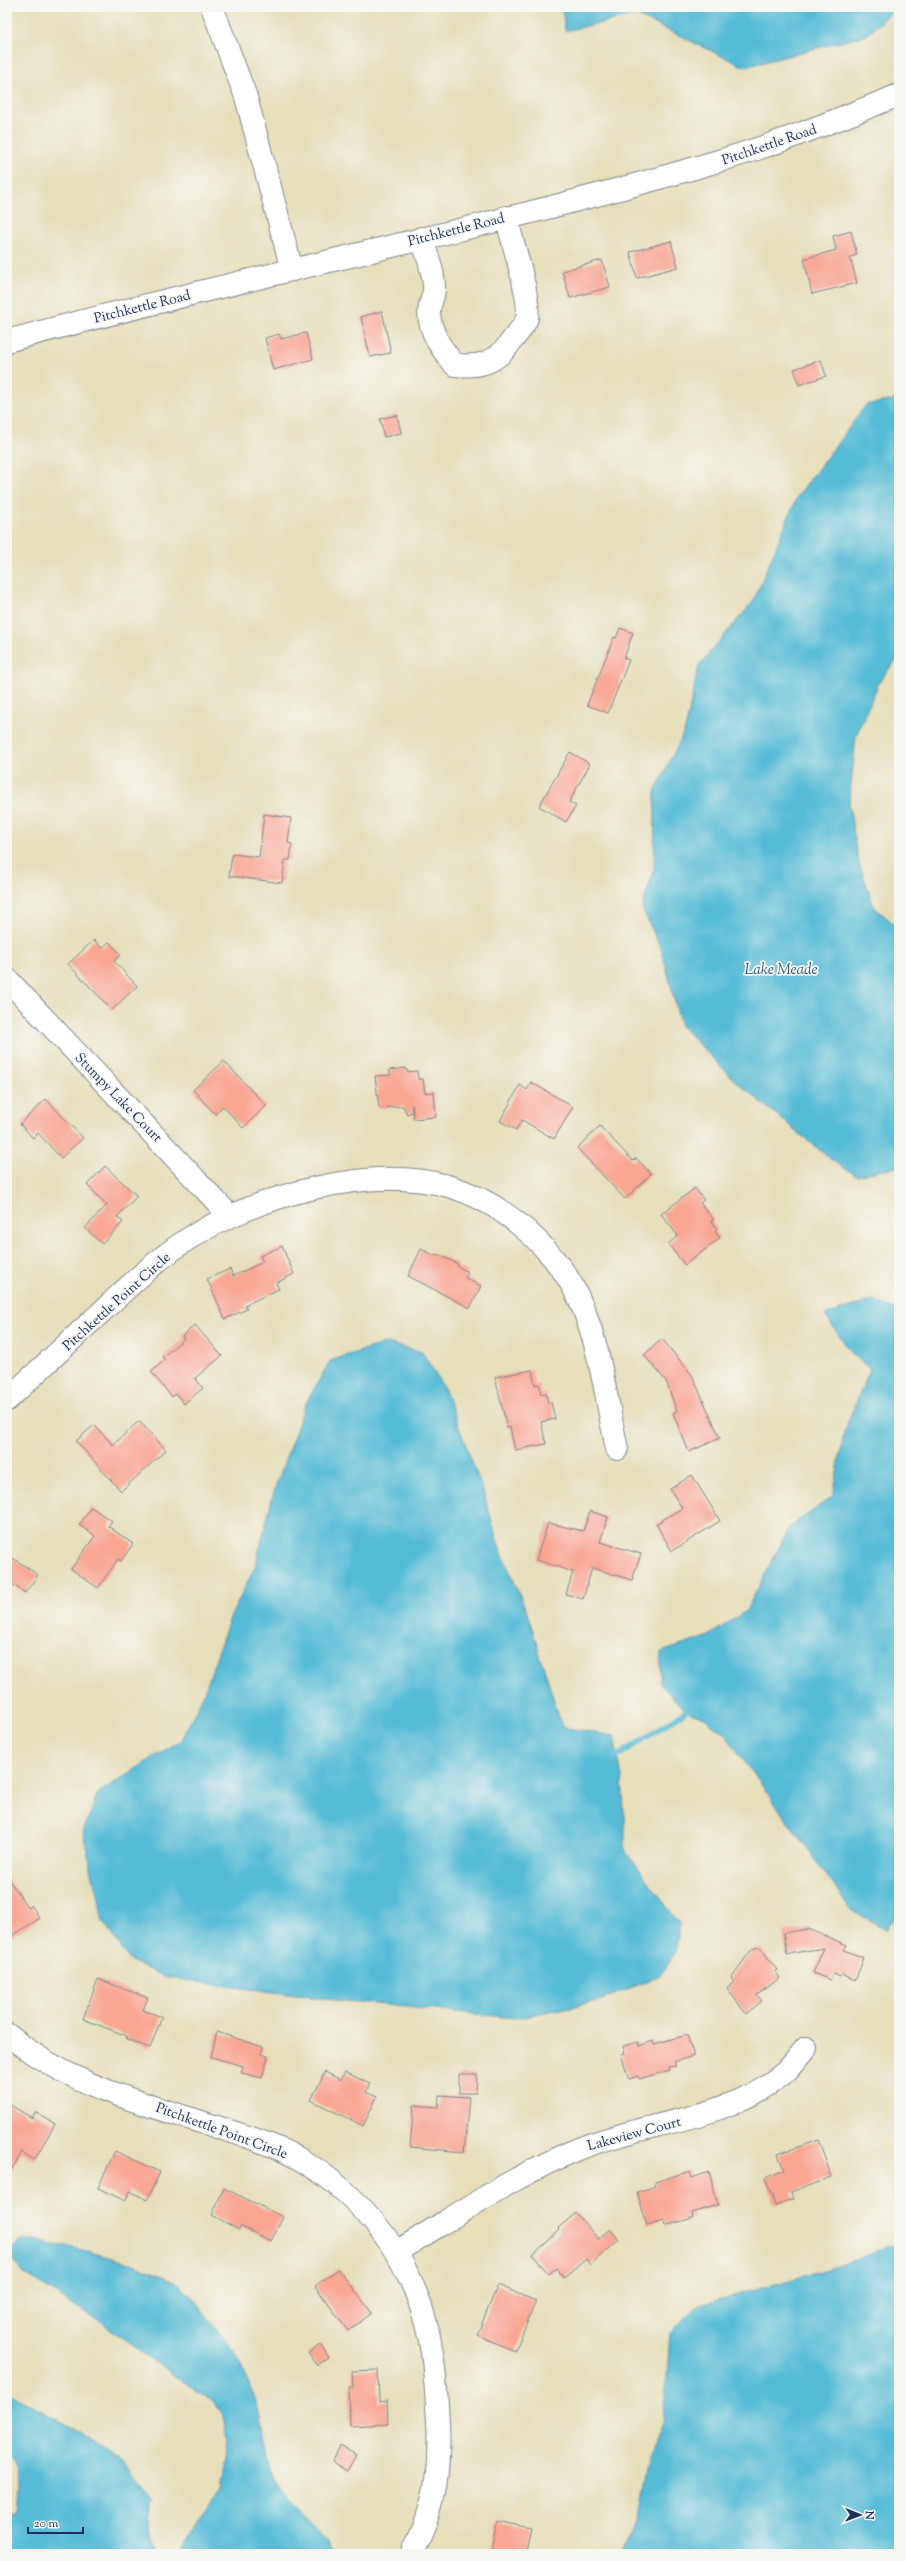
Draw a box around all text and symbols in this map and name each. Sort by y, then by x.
street label: Pitchkettle Road [720,120,820,171]
street label: Pitchkettle Road [406,209,507,253]
street label: Pitchkettle Road [92,286,193,330]
water label: Lake Meade [744,960,818,981]
street label: Stumpy Lake Court [69,1049,166,1148]
street label: Pitchkettle Point Circle [59,1248,176,1356]
street label: Pitchkettle Point Circle [153,2099,290,2165]
street label: Lakeview Court [585,2113,684,2157]
north arrow [840,2495,880,2535]
scale bar [28,2509,83,2535]
text: N [861,2510,877,2520]
text: 20 m [34,2515,59,2533]

